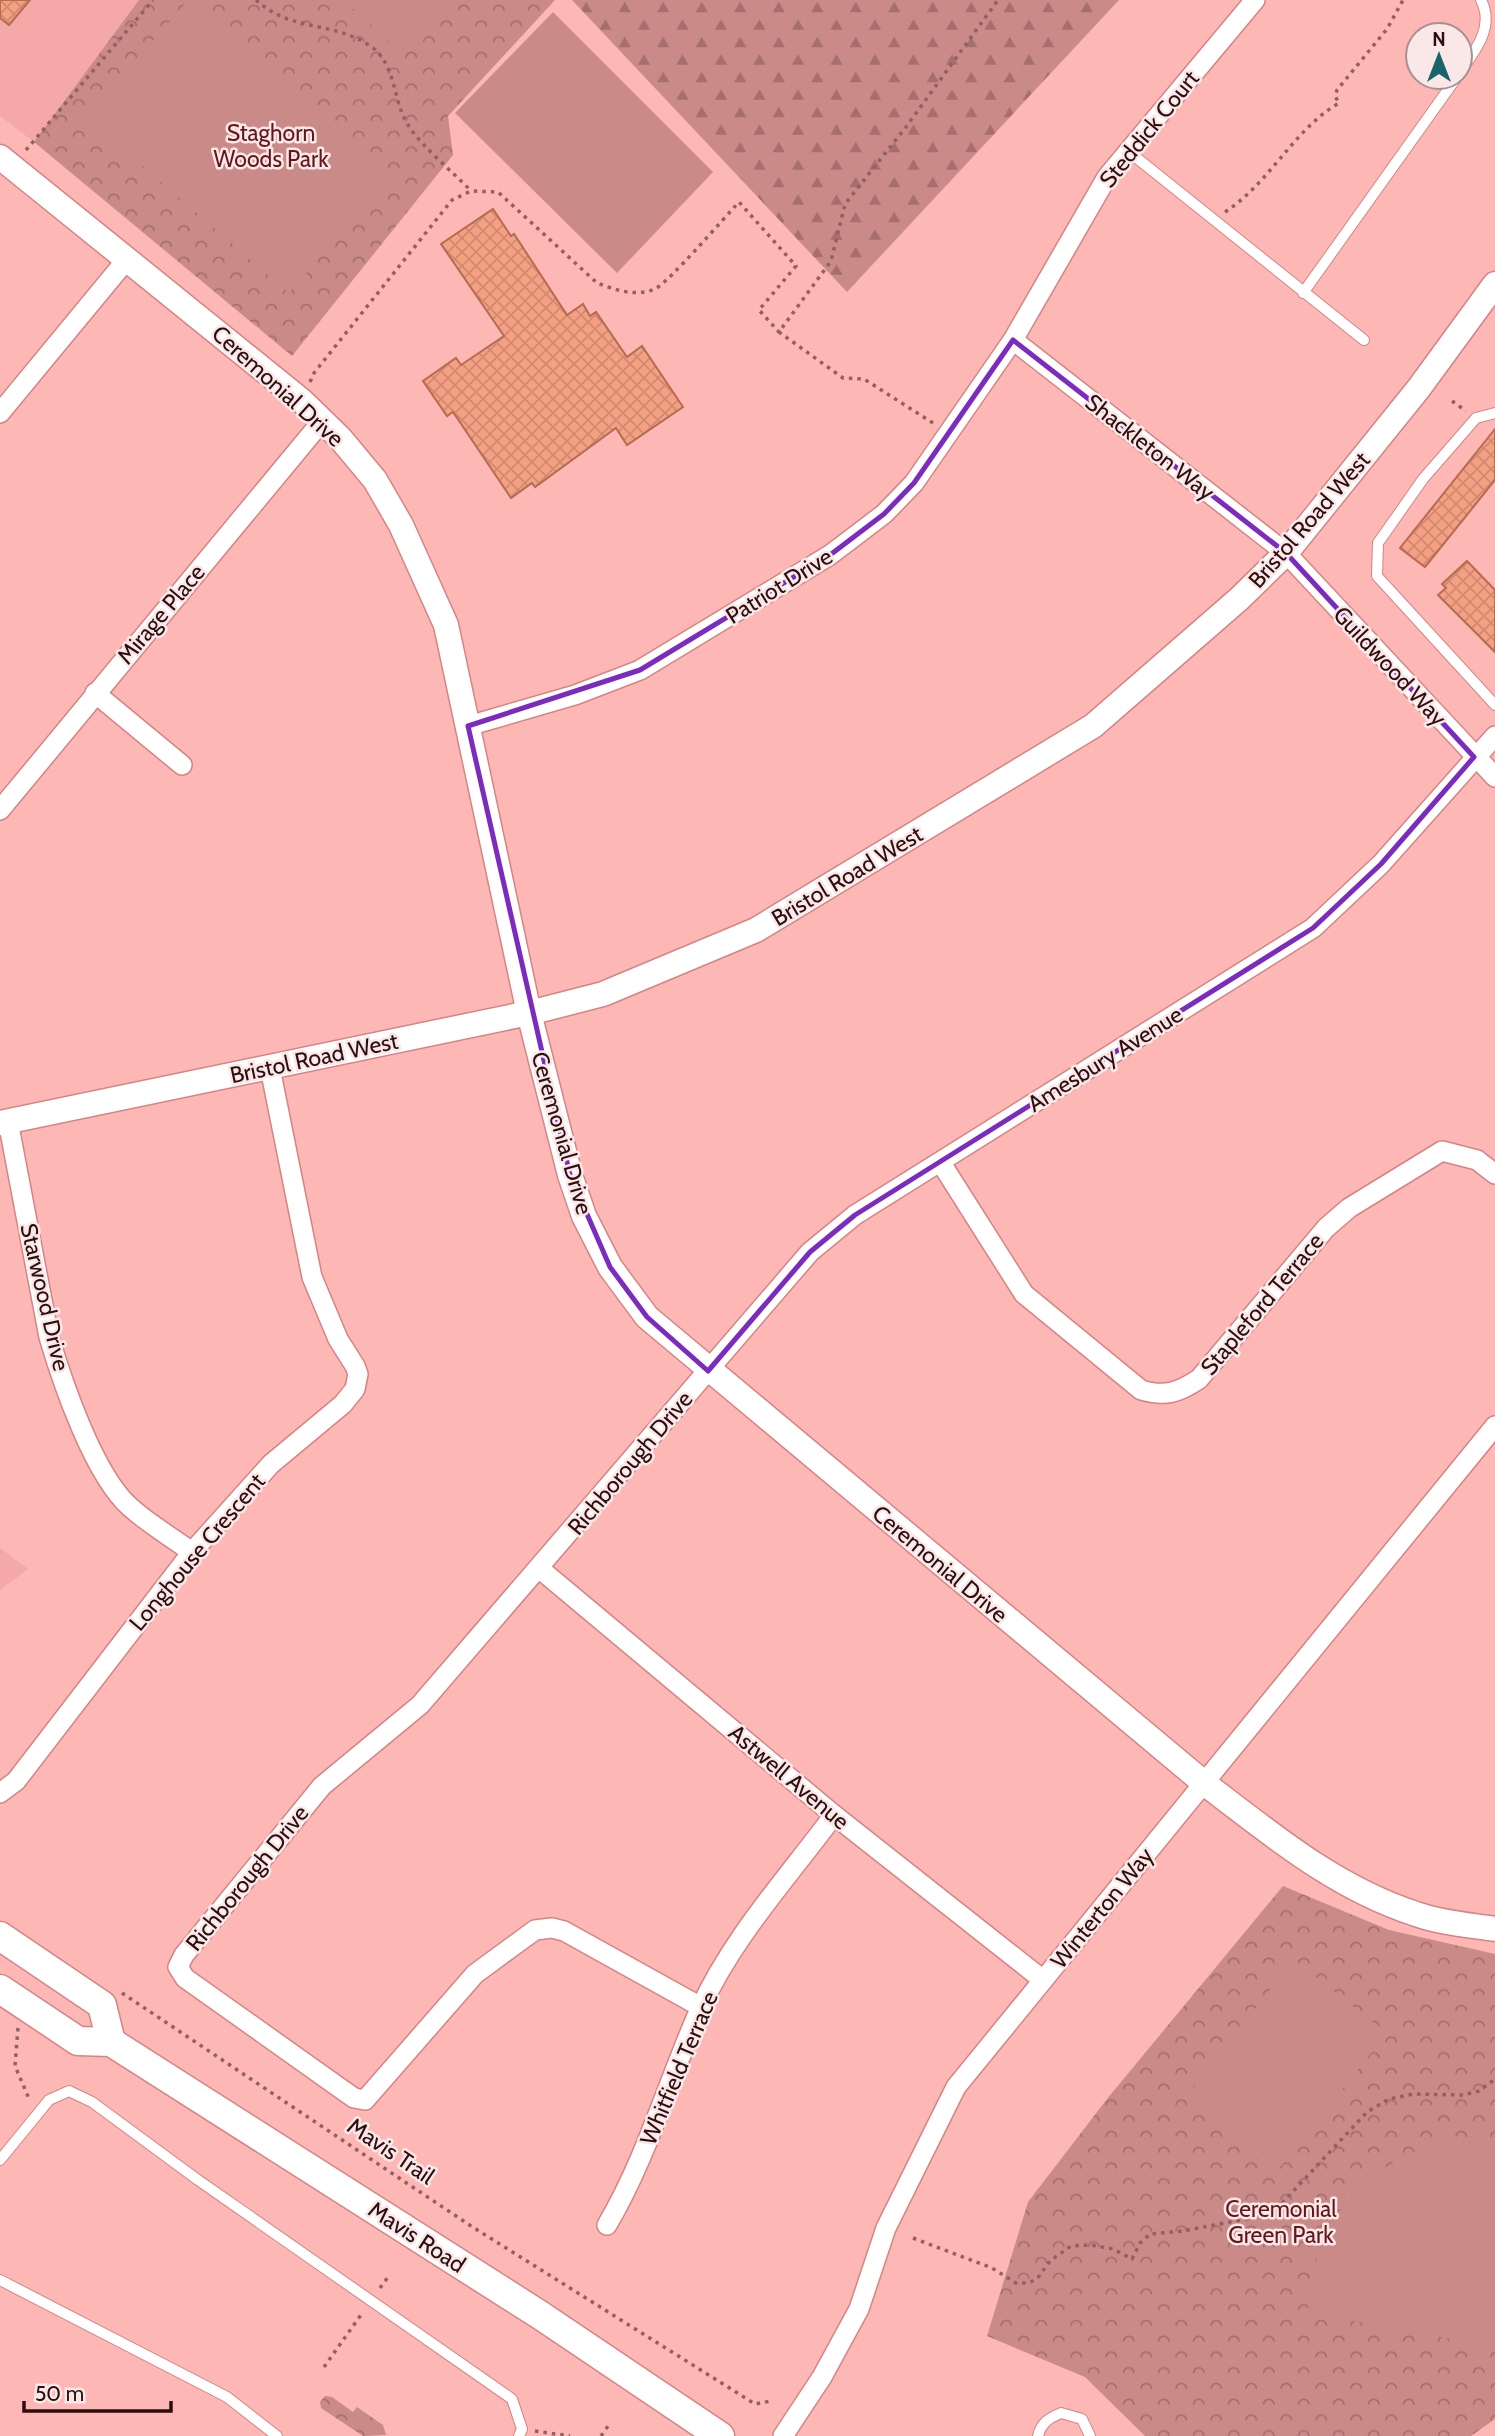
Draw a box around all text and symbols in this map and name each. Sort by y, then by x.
north arrow [1404,21,1474,91]
text: N [1432,28,1446,51]
street label: Steddick Court [1093,65,1205,193]
park label: Staghorn Woods Park [213,119,329,173]
street label: Ceremonial Drive [206,319,350,453]
street label: Shackleton Way [1080,388,1220,506]
street label: Bristol Road West [1242,446,1376,594]
street label: Patriot Drive [720,542,838,630]
street label: Mirage Place [111,558,211,670]
street label: Guildwood Way [1328,600,1453,732]
street label: Bristol Road West [766,820,928,932]
street label: Amesbury Avenue [1022,1000,1188,1118]
street label: Bristol Road West [227,1026,401,1089]
street label: Ceremonial Drive [525,1048,599,1218]
street label: Starwood Drive [14,1221,76,1374]
street label: Stapleford Terrace [1195,1227,1330,1381]
street label: Richborough Drive [562,1385,698,1541]
street label: Longhouse Crescent [123,1467,271,1636]
street label: Ceremonial Drive [867,1499,1014,1629]
street label: Astwell Avenue [723,1718,855,1836]
street label: Richborough Drive [180,1799,314,1956]
street label: Winterton Way [1045,1842,1159,1974]
street label: Whitfield Terrace [634,1987,724,2149]
street label: Mavis Trail [342,2112,440,2191]
street label: Mavis Road [363,2195,471,2279]
park label: Ceremonial Green Park [1225,2195,1337,2249]
scale bar [24,2370,172,2414]
text: 50 m [35,2381,84,2406]

